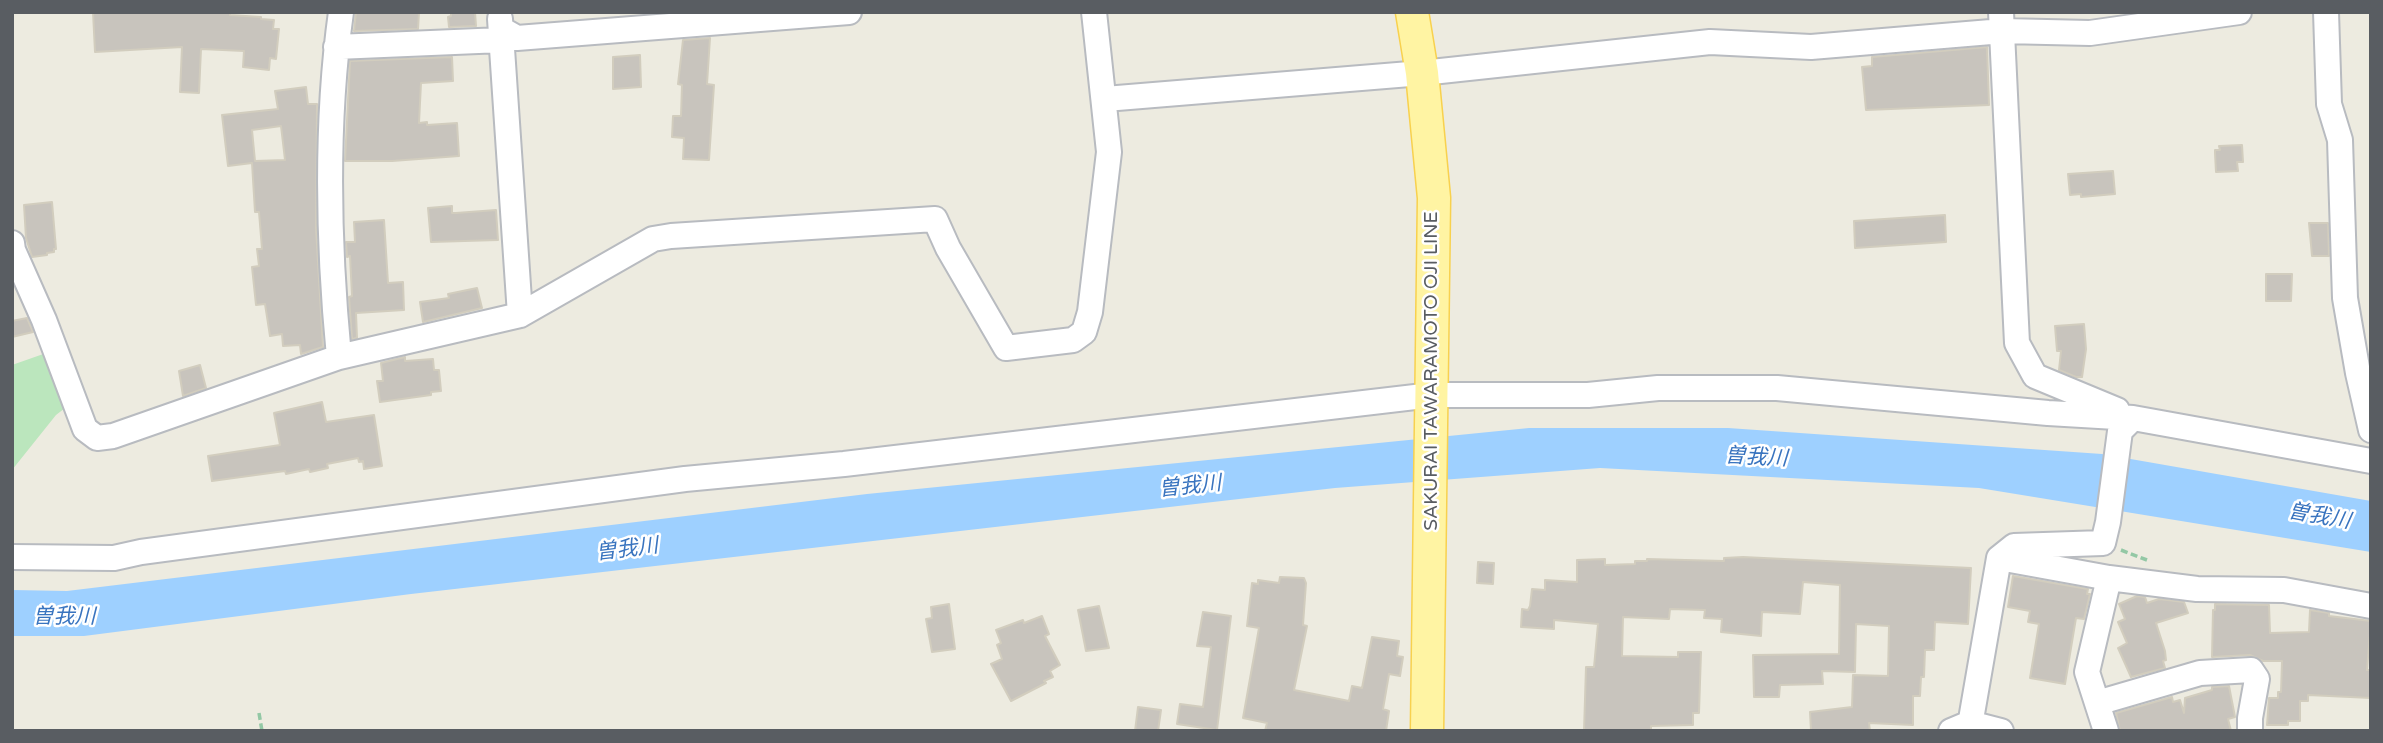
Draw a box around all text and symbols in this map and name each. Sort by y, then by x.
street label: SAKURAI TAWARAMOTO OJI LINE [1421,211,1443,531]
water label: 曽我川 [1724,444,1788,472]
water label: 曽我川 [1157,471,1223,503]
water label: 曽我川 [2286,499,2352,535]
water label: 曽我川 [594,534,660,566]
water label: 曽我川 [33,604,95,630]

